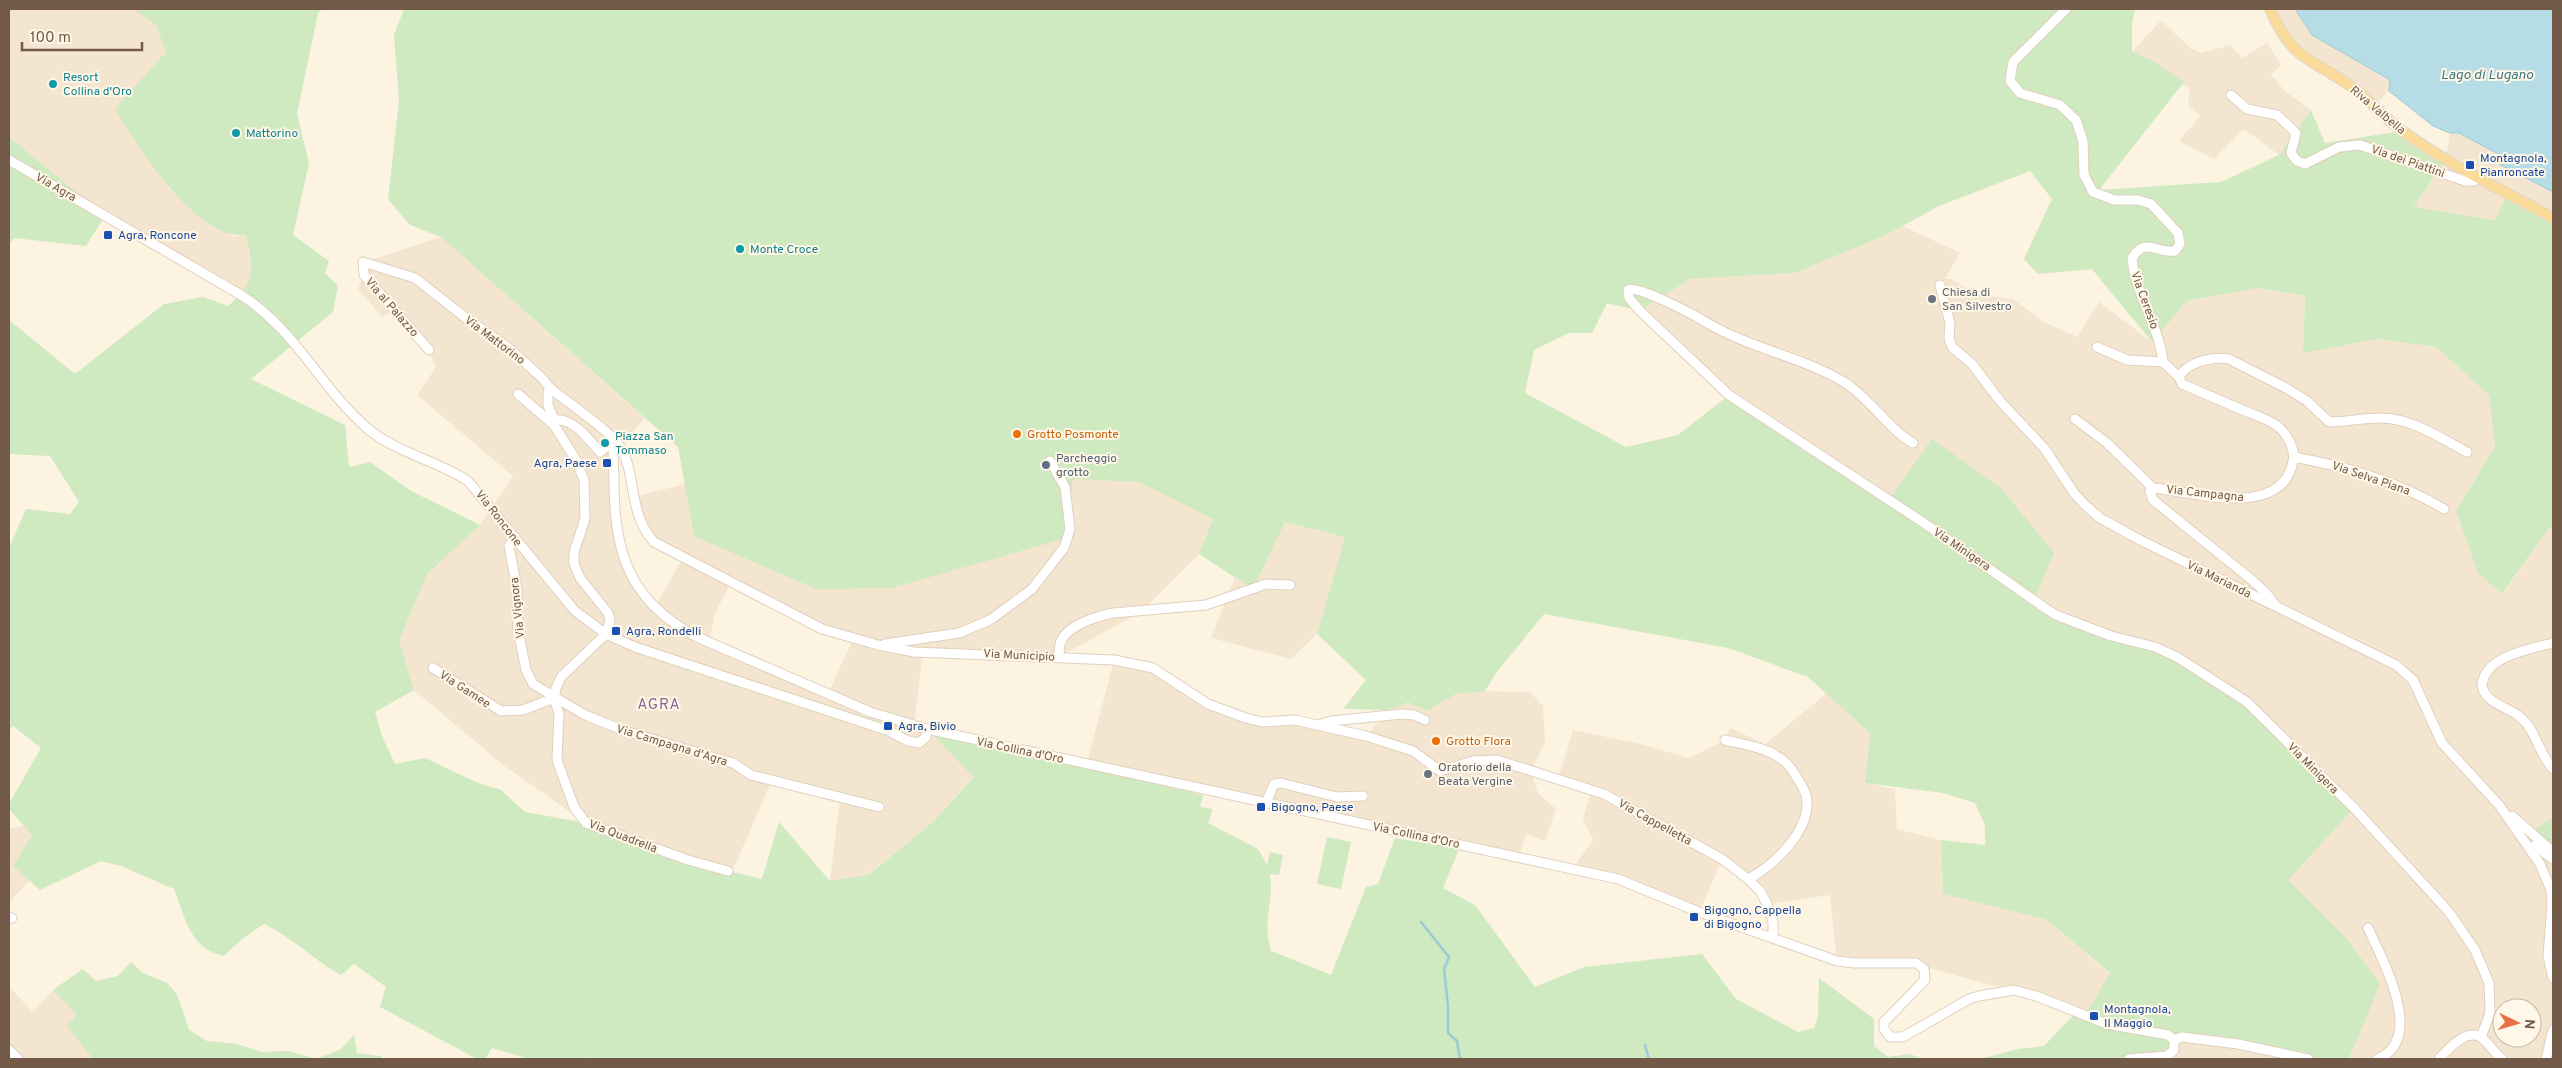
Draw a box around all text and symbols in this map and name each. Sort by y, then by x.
scale bar [22,20,142,52]
text: 100 m [30,29,71,48]
water label: Lago di Lugano [2441,67,2534,84]
place label: Resort Collina d'Oro [63,70,132,100]
marker: Resort Collina d'Oro [47,78,59,90]
street label: Riva Valbella [2346,83,2409,139]
place label: Mattorino [246,126,298,142]
marker: Mattorino [230,127,242,139]
street label: Via dei Piattini [2369,142,2447,182]
place label: Montagnola, Pianroncate [2480,151,2547,181]
marker: Montagnola, Pianroncate [2464,159,2476,171]
street label: Via Agra [32,170,79,206]
place label: Agra, Roncone [118,228,197,244]
marker: Agra, Roncone [102,229,114,241]
place label: Monte Croce [750,242,818,258]
marker: Monte Croce [734,243,746,255]
street label: Via Ceresio [2126,269,2162,332]
street label: Via al Palazzo [361,274,422,341]
place label: Chiesa di San Silvestro [1942,285,2012,315]
marker: Chiesa di San Silvestro [1926,293,1938,305]
street label: Via Mattorino [461,313,528,369]
place label: Grotto Posmonte [1027,427,1119,443]
marker: Grotto Posmonte [1011,428,1023,440]
place label: Piazza San Tommaso [615,429,674,459]
marker: Piazza San Tommaso [599,437,611,449]
place label: Parcheggio grotto [1056,451,1117,481]
place label: Agra, Paese [533,456,597,472]
marker: Agra, Paese [601,457,613,469]
street label: Via Selva Piana [2329,458,2412,500]
marker: Parcheggio grotto [1040,459,1052,471]
street label: Via Campagna [2165,482,2245,506]
street label: Via Roncone [471,487,525,550]
street label: Via Minigera [1929,525,1993,575]
street label: Via Marianda [2184,557,2253,602]
street label: Via Vignora [507,576,529,639]
place label: Agra, Rondelli [626,624,701,640]
marker: Agra, Rondelli [610,625,622,637]
street label: Via Municipio [983,646,1056,666]
street label: Via Gamee [436,667,493,712]
district label: AGRA [637,696,681,715]
place label: Agra, Bivio [898,719,957,735]
marker: Agra, Bivio [882,720,894,732]
street label: Via Campagna d'Agra [614,721,729,771]
street label: Via Collina d'Oro [975,734,1065,768]
place label: Grotto Flora [1446,734,1511,750]
marker: Grotto Flora [1430,735,1442,747]
street label: Via Minigera [2283,740,2341,798]
place label: Oratorio della Beata Vergine [1438,760,1512,790]
marker: Oratorio della Beata Vergine [1422,768,1434,780]
street label: Via Cappelletta [1615,796,1694,850]
place label: Bigogno, Paese [1271,800,1353,816]
marker: Bigogno, Paese [1255,801,1267,813]
street label: Via Quadrella [586,817,659,857]
street label: Via Collina d'Oro [1371,819,1461,853]
place label: Bigogno, Cappella di Bigogno [1704,903,1801,933]
marker: Bigogno, Cappella di Bigogno [1688,911,1700,923]
north arrow [2492,998,2542,1048]
place label: Montagnola, Il Maggio [2104,1002,2171,1032]
marker: Montagnola, Il Maggio [2088,1010,2100,1022]
text: N [2520,1018,2537,1030]

